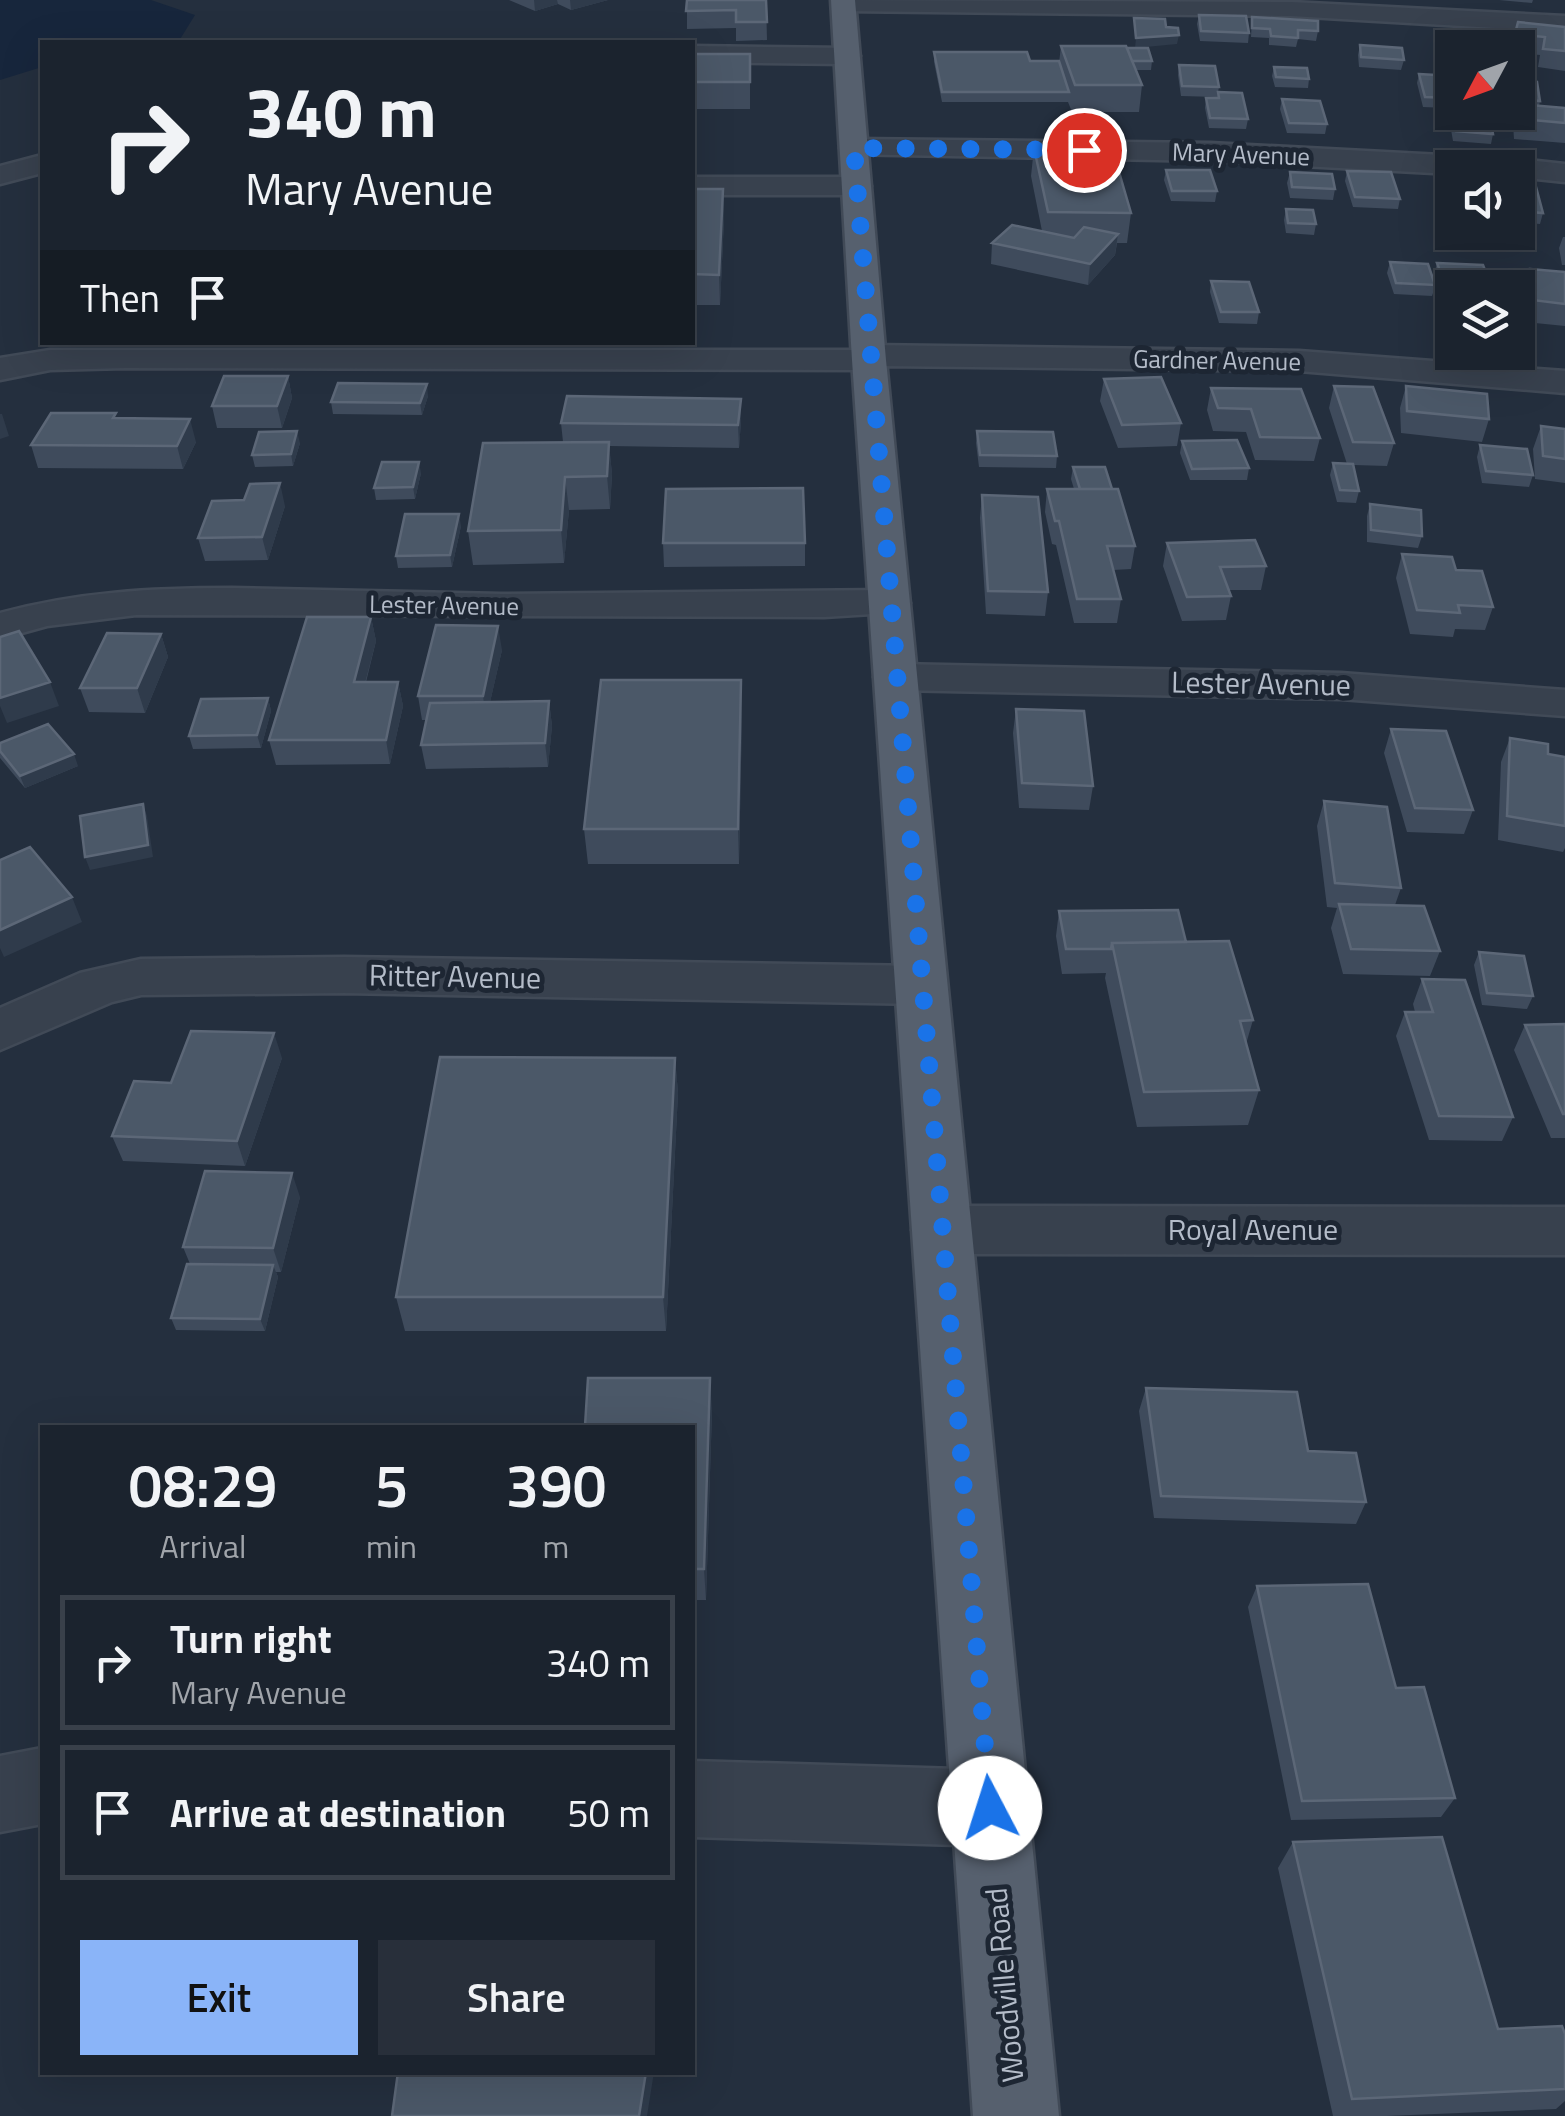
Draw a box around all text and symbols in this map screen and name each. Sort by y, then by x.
north arrow [1435,30,1535,130]
map controls [1435,30,1535,370]
text: 340 m [245,58,437,164]
icon: right [80,80,210,210]
pin [1042,108,1127,193]
icon: arrive [1057,123,1112,178]
street label: Mary Avenue [1171,133,1311,175]
button: sound [1435,150,1535,250]
text: Mary Avenue [245,154,493,222]
text: Then [80,269,160,327]
icon: arrive [180,270,235,325]
button: layers [1435,270,1535,370]
street label: Gardner Avenue [1133,340,1301,380]
street label: Lester Avenue [369,585,519,625]
street label: Lester Avenue [1171,658,1351,708]
street label: Ritter Avenue [369,952,541,1000]
street label: Royal Avenue [1168,1206,1338,1252]
text: 08:29 [129,1439,277,1530]
text: 5 [375,1439,408,1530]
text: 390 [506,1439,606,1530]
text: Arrival [160,1522,246,1570]
text: min [366,1522,417,1570]
text: m [543,1522,569,1570]
text: Turn right [170,1610,332,1668]
text: 340 m [546,1634,650,1692]
icon: right [85,1635,140,1690]
text: Mary Avenue [170,1668,347,1716]
position arrow [938,1756,1042,1860]
text: Arrive at destination [170,1784,506,1842]
text: 50 m [567,1784,650,1842]
icon: arrive [85,1785,140,1840]
street label: Woodville Road [973,1886,1035,2084]
button: Exit [80,1940,358,2055]
button: Share [378,1940,655,2055]

